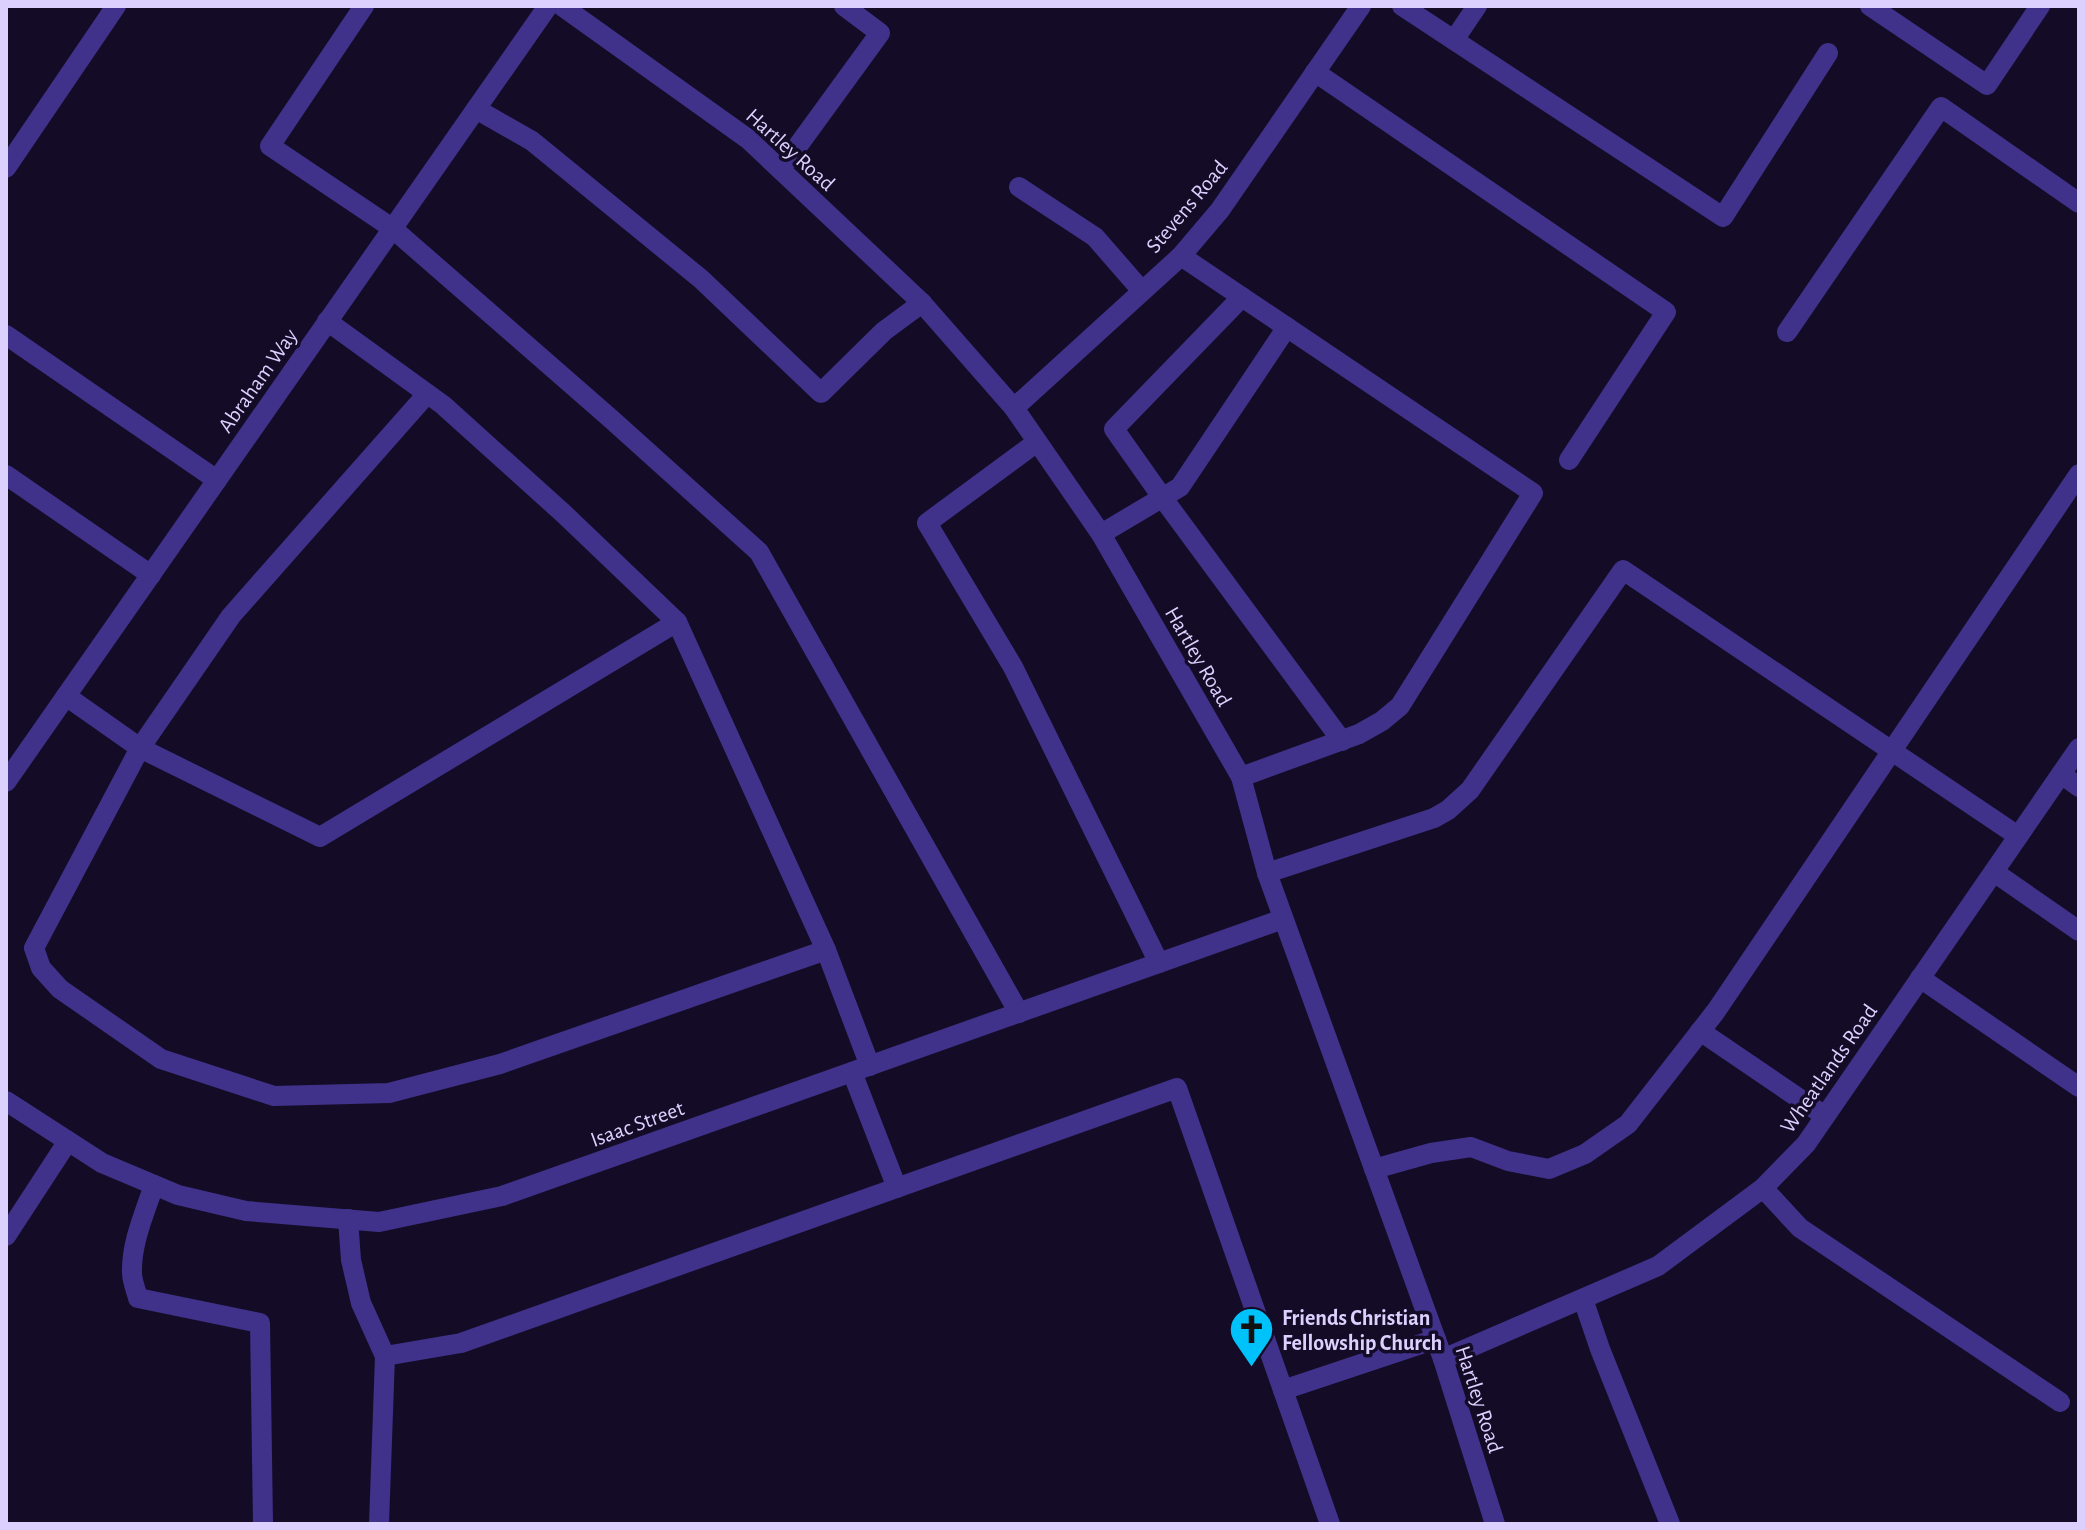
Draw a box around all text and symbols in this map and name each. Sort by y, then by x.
street label: Hartley Road [742,104,839,195]
street label: Stevens Road [1142,156,1232,257]
street label: Abraham Way [214,324,302,437]
street label: Hartley Road [1161,603,1235,710]
street label: Wheatlands Road [1776,1000,1881,1137]
street label: Isaac Street [588,1097,687,1151]
church icon: Friends Christian Fellowship Church [1227,1306,1275,1369]
place label: Friends Christian Fellowship Church [1282,1307,1442,1354]
street label: Hartley Road [1451,1343,1507,1456]

